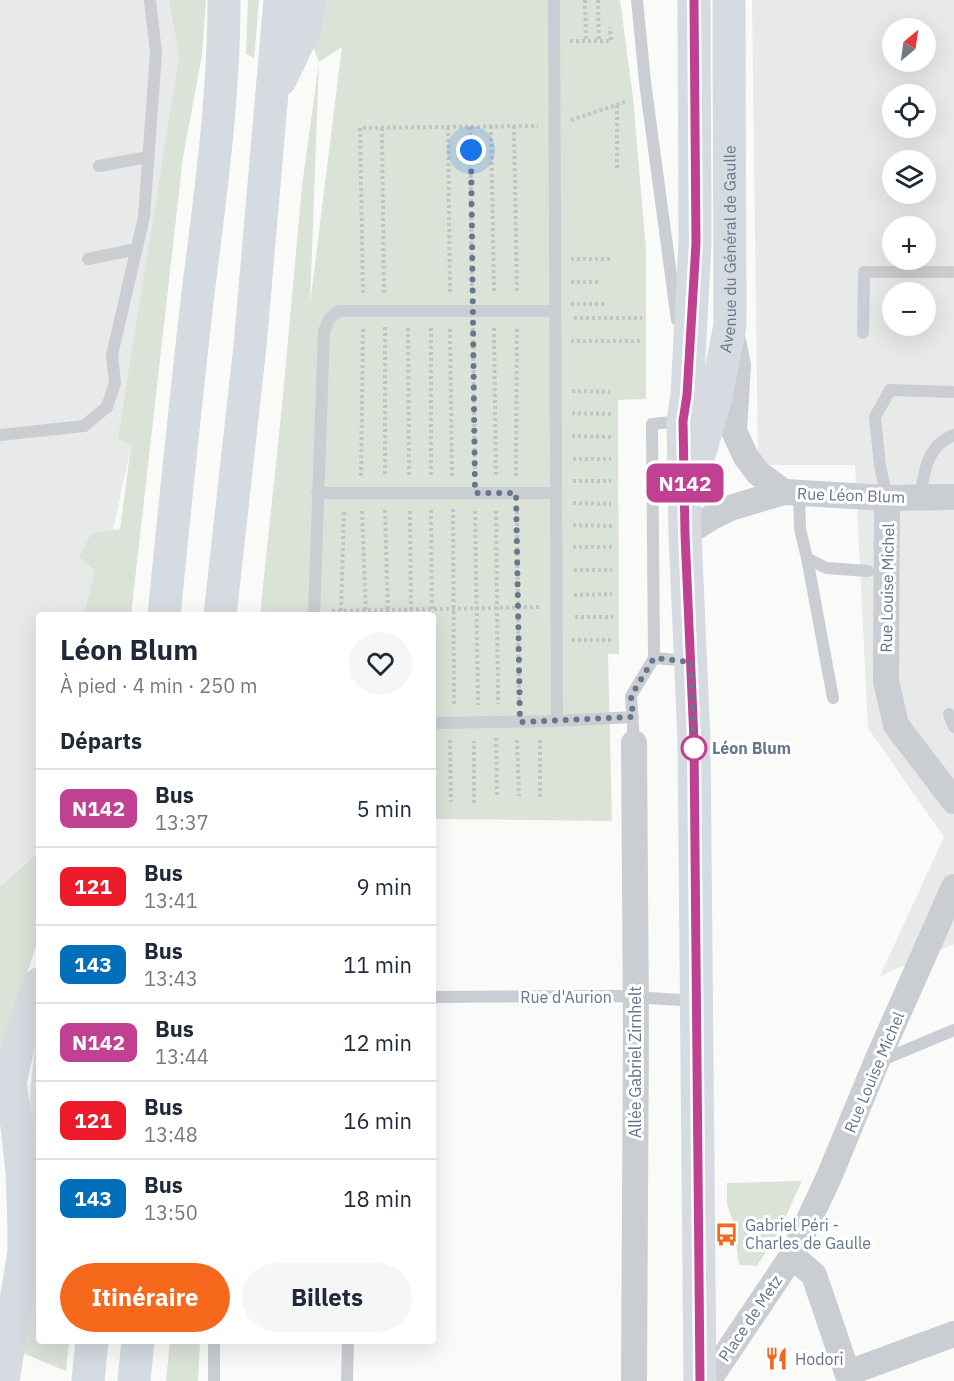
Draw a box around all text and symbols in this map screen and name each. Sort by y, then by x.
north arrow [882,18,936,72]
map controls [882,18,936,336]
button: locate [882,84,936,138]
your location [456,135,486,165]
street label: Avenue du Général de Gaulle [715,145,740,354]
button: layers [882,150,936,204]
button: + [882,216,936,270]
button: − [882,282,936,336]
line badge: N142 [643,464,727,502]
text: N142 [658,469,712,497]
street label: Rue Léon Blum [797,483,905,507]
street label: Rue Louise Michel [876,523,898,653]
text: Léon Blum [60,631,198,668]
button: heart [349,632,412,695]
text: À pied · 4 min · 250 m [60,672,257,699]
text: Départs [60,726,142,755]
marker: Léon Blum [681,735,707,761]
place label: Léon Blum [712,738,791,758]
text: Bus [155,780,194,809]
text: N142 [72,794,125,822]
text: 5 min [356,794,412,823]
text: 13:37 [155,809,209,836]
text: Bus [144,858,183,887]
text: 121 [74,872,112,900]
text: 9 min [356,872,412,901]
text: 13:41 [144,887,198,914]
text: Bus [144,936,183,965]
text: 143 [74,950,112,978]
text: 11 min [343,950,412,979]
text: 13:43 [144,965,198,992]
street label: Allée Gabriel Zirnhelt [625,986,645,1138]
street label: Rue d'Aurion [520,987,612,1007]
street label: Rue Louise Michel [840,1009,908,1135]
text: Bus [155,1014,194,1043]
text: N142 [72,1028,125,1056]
text: 12 min [343,1028,412,1057]
text: 13:44 [155,1043,209,1070]
text: Bus [144,1092,183,1121]
text: 121 [74,1106,112,1134]
text: 16 min [343,1106,412,1135]
text: 13:48 [144,1121,198,1148]
text: Bus [144,1170,183,1199]
text: 143 [74,1184,112,1212]
text: 18 min [343,1184,412,1213]
text: 13:50 [144,1199,198,1226]
place label: Gabriel Péri - Charles de Gaulle [745,1215,871,1253]
bus stop icon: Gabriel Péri - Charles de Gaulle [714,1221,740,1247]
button: Itinéraire [60,1263,230,1332]
button: Billets [242,1263,412,1332]
street label: Place de Metz [714,1271,786,1365]
restaurant icon: Hodori [764,1346,790,1372]
place label: Hodori [795,1349,843,1369]

